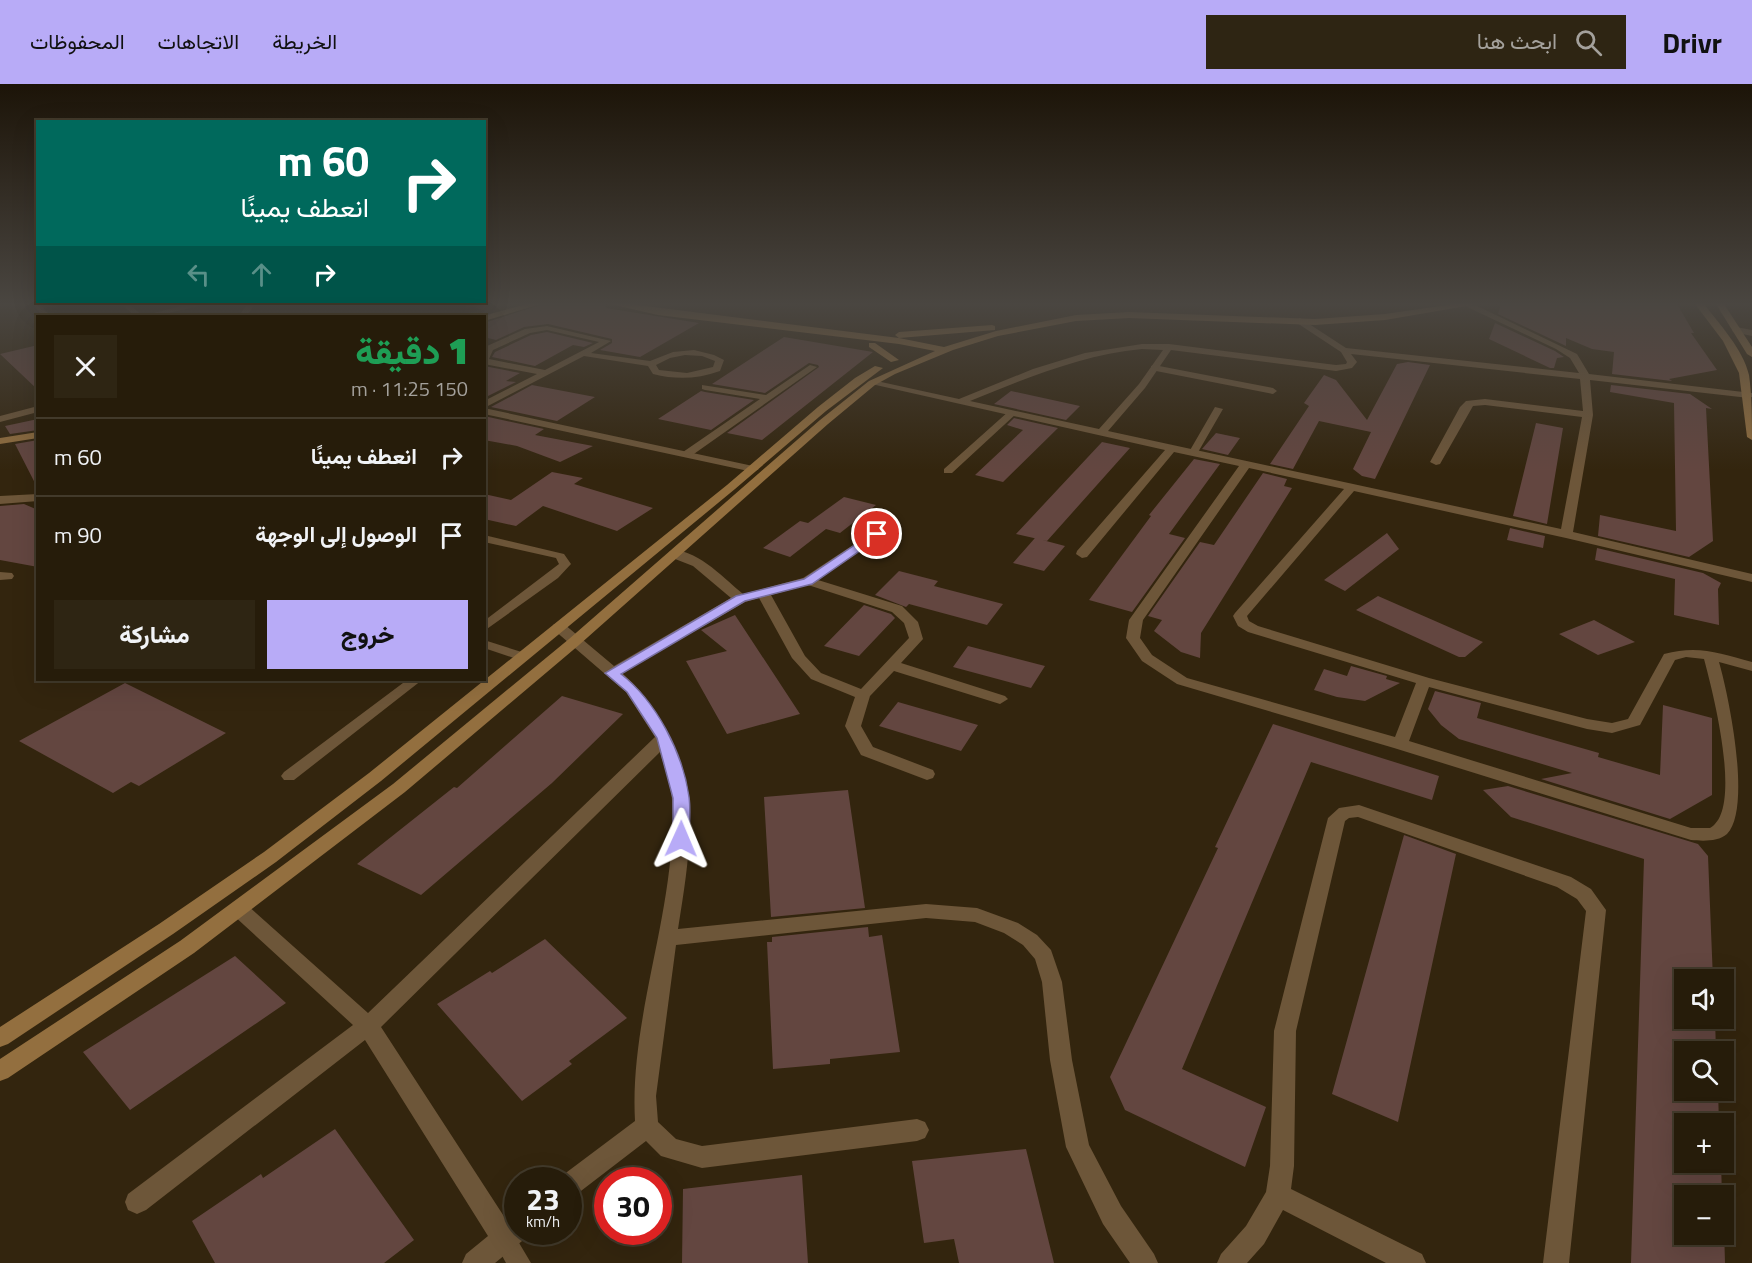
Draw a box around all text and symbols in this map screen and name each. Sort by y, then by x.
search box [1206,15,1626,69]
text: Drivr [1662,21,1722,64]
text: ابحث هنا [1477,24,1557,58]
text: المحفوظات [30,25,125,57]
text: الاتجاهات [158,25,239,57]
text: الخريطة [272,25,337,57]
icon: search [1572,26,1605,59]
text: 60 m [277,128,369,192]
icon: right [390,144,468,222]
text: انعطف يمينًا [240,186,369,227]
icon: left [182,258,215,291]
icon: ahead [245,258,278,291]
icon: right [308,258,341,291]
text: 1 دقيقة [355,323,468,378]
button: close [54,335,117,398]
text: 150 m · 11:25 [351,373,468,404]
text: انعطف يمينًا [311,439,417,473]
text: 60 m [54,440,102,474]
icon: right [435,441,468,474]
pin [851,508,902,559]
text: الوصول إلى الوجهة [255,517,417,551]
icon: arrive [860,517,893,550]
text: 90 m [54,518,102,552]
icon: arrive [435,519,468,552]
button: مشاركة [54,600,255,669]
button: خروج [267,600,468,669]
position arrow [649,807,713,871]
map controls [1674,969,1734,1245]
button: sound [1674,969,1734,1029]
button: search [1674,1041,1734,1101]
button: + [1674,1113,1734,1173]
speed limit sign: 30 [594,1167,672,1245]
text: 23 [526,1176,560,1222]
button: − [1674,1185,1734,1245]
text: km/h [526,1210,560,1233]

